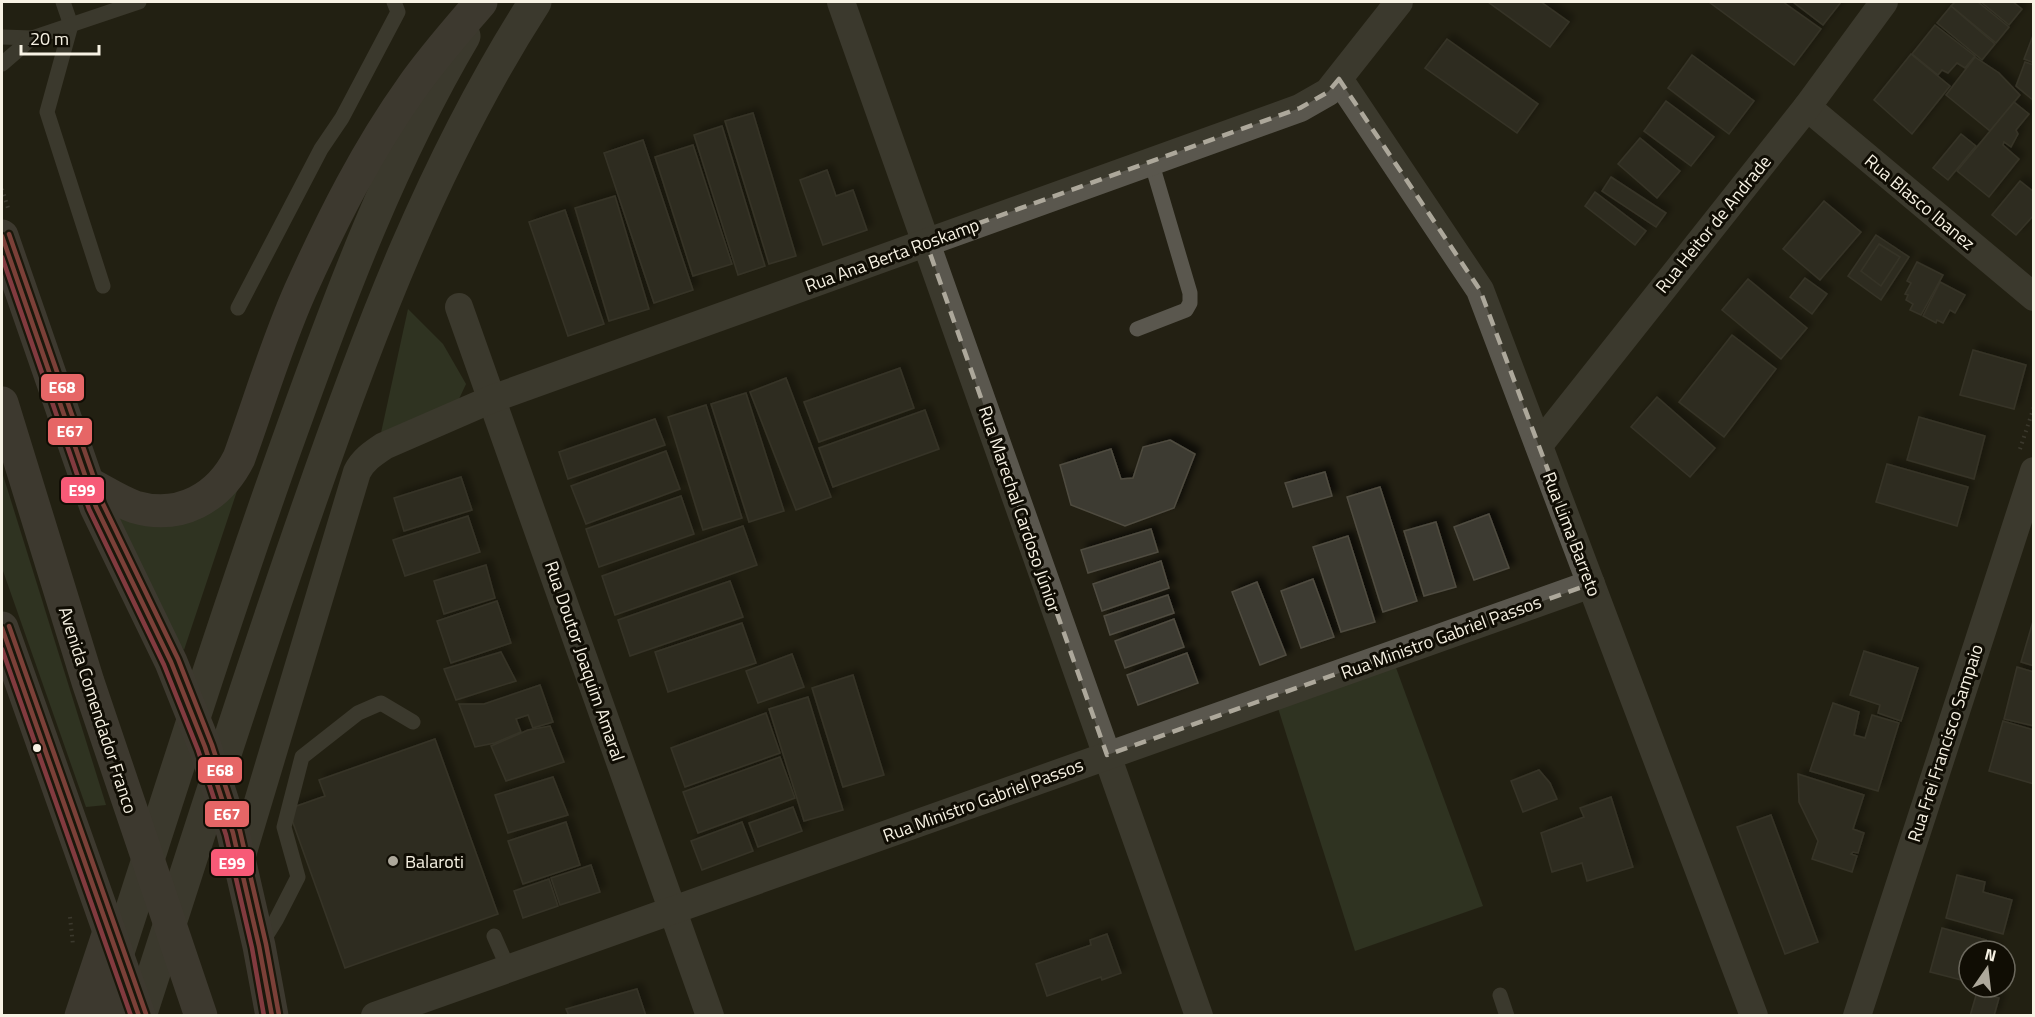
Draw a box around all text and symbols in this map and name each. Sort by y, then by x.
scale bar [21,18,99,56]
text: 20 m [30,25,69,52]
street label: Rua Blasco Ibanez [1859,148,1981,256]
street label: Rua Heitor de Andrade [1649,149,1777,299]
street label: Rua Ana Berta Roskamp [801,211,983,299]
line badge: E68 [40,373,85,402]
text: E68 [49,375,75,399]
street label: Rua Marechal Cardoso Júnior [972,402,1068,616]
line badge: E67 [47,417,93,446]
text: E67 [57,419,83,443]
street label: Rua Lima Barreto [1536,468,1608,600]
line badge: E99 [60,476,105,504]
text: E99 [69,478,95,502]
street label: Rua Doutor Joaquim Amaral [538,557,632,765]
street label: Rua Ministro Gabriel Passos [1337,588,1545,686]
street label: Avenida Comendador Franco [52,603,144,817]
street label: Rua Frei Francisco Sampaio [1900,640,1990,846]
unlabelled marker [31,742,43,754]
street label: Rua Ministro Gabriel Passos [879,751,1087,849]
line badge: E68 [197,756,243,784]
text: E68 [207,758,233,782]
line badge: E67 [204,800,250,828]
text: E67 [214,802,240,826]
line badge: E99 [210,848,255,877]
place label: Balaroti [405,848,464,875]
text: E99 [219,851,245,875]
marker: Balaroti [386,854,400,868]
north arrow [1957,939,2017,999]
text: N [1982,941,1999,967]

